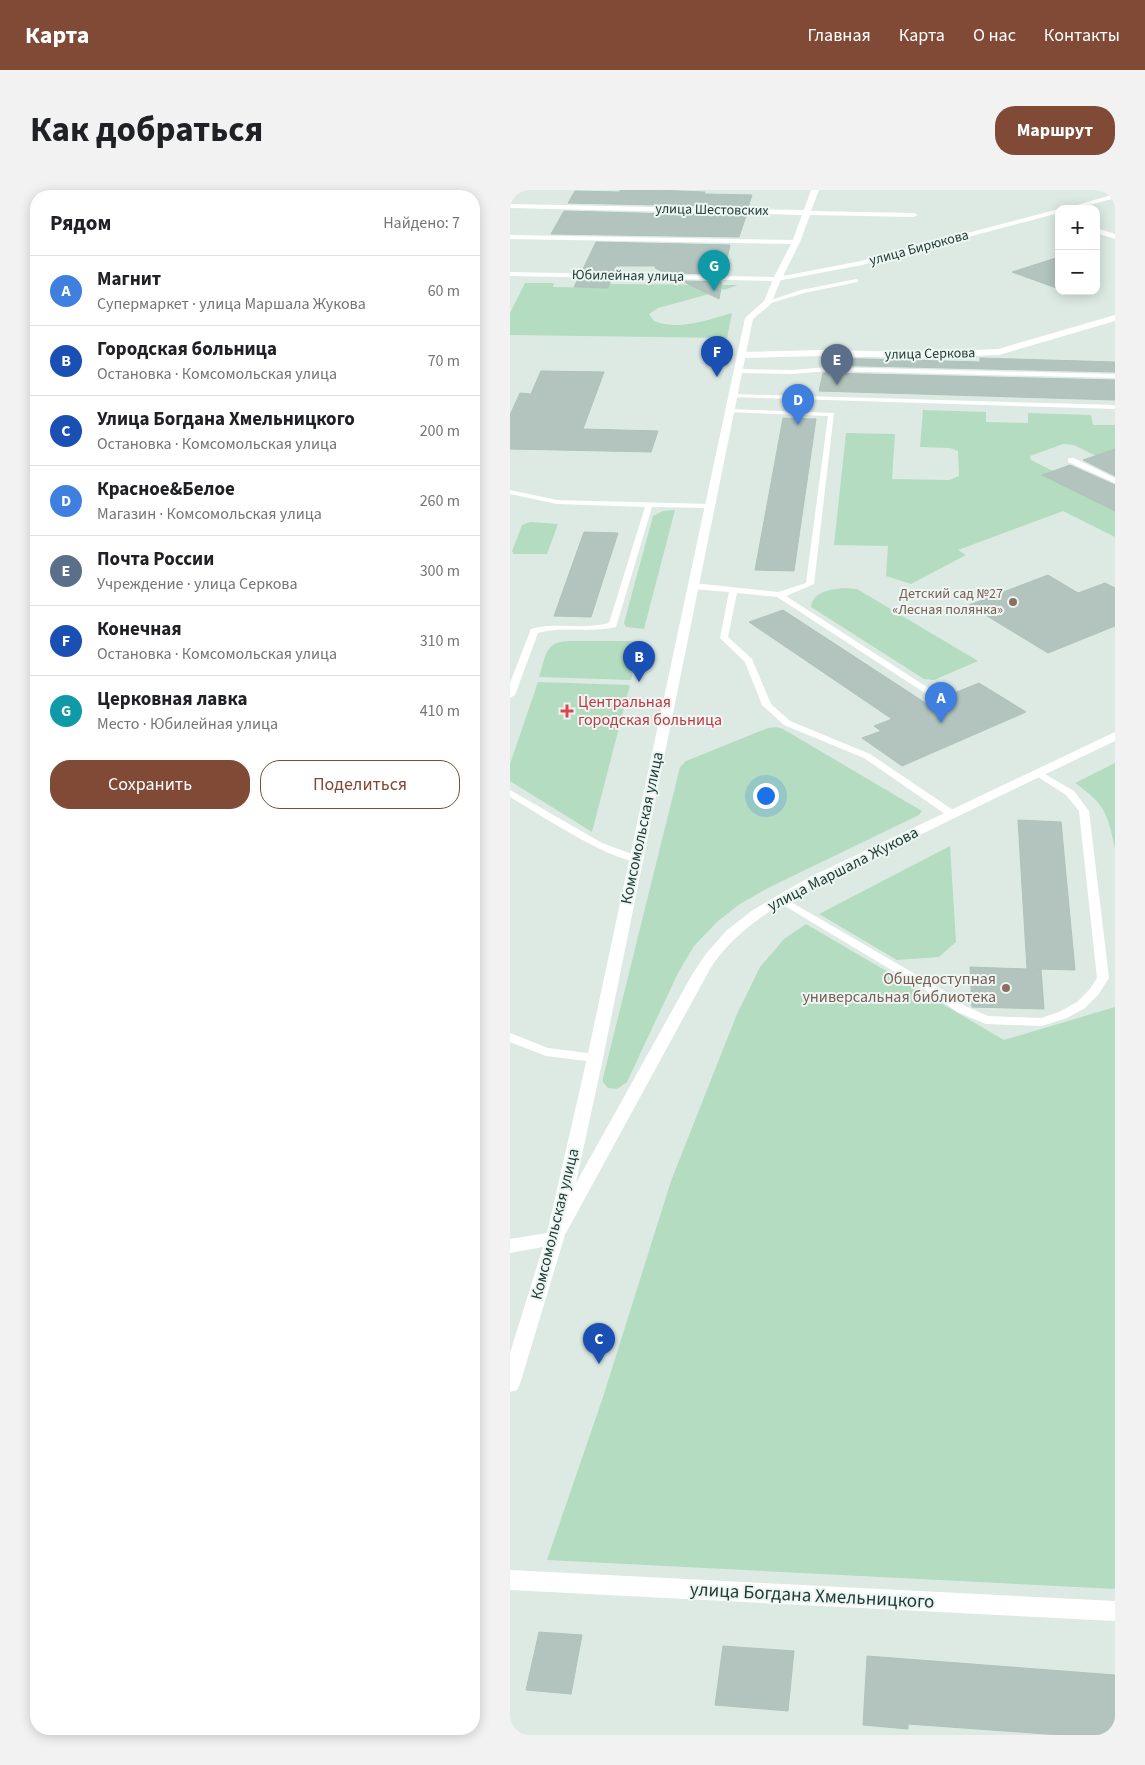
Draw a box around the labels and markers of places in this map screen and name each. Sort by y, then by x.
pin: G [698,250,730,291]
pin: F [701,336,733,377]
pin: E [821,344,853,385]
pin: D [782,384,814,425]
place label: Детский сад №27 «Лесная полянка» [892,584,1003,620]
marker: Детский сад №27 «Лесная полянка» [1007,596,1019,608]
pin: B [623,641,655,682]
pin: A [925,682,957,723]
place label: Центральная городская больница [578,691,722,731]
marker: Центральная городская больница [560,704,574,718]
place label: Общедоступная универсальная библиотека [802,968,996,1008]
marker: Общедоступная универсальная библиотека [1000,982,1012,994]
pin: C [583,1323,615,1364]

